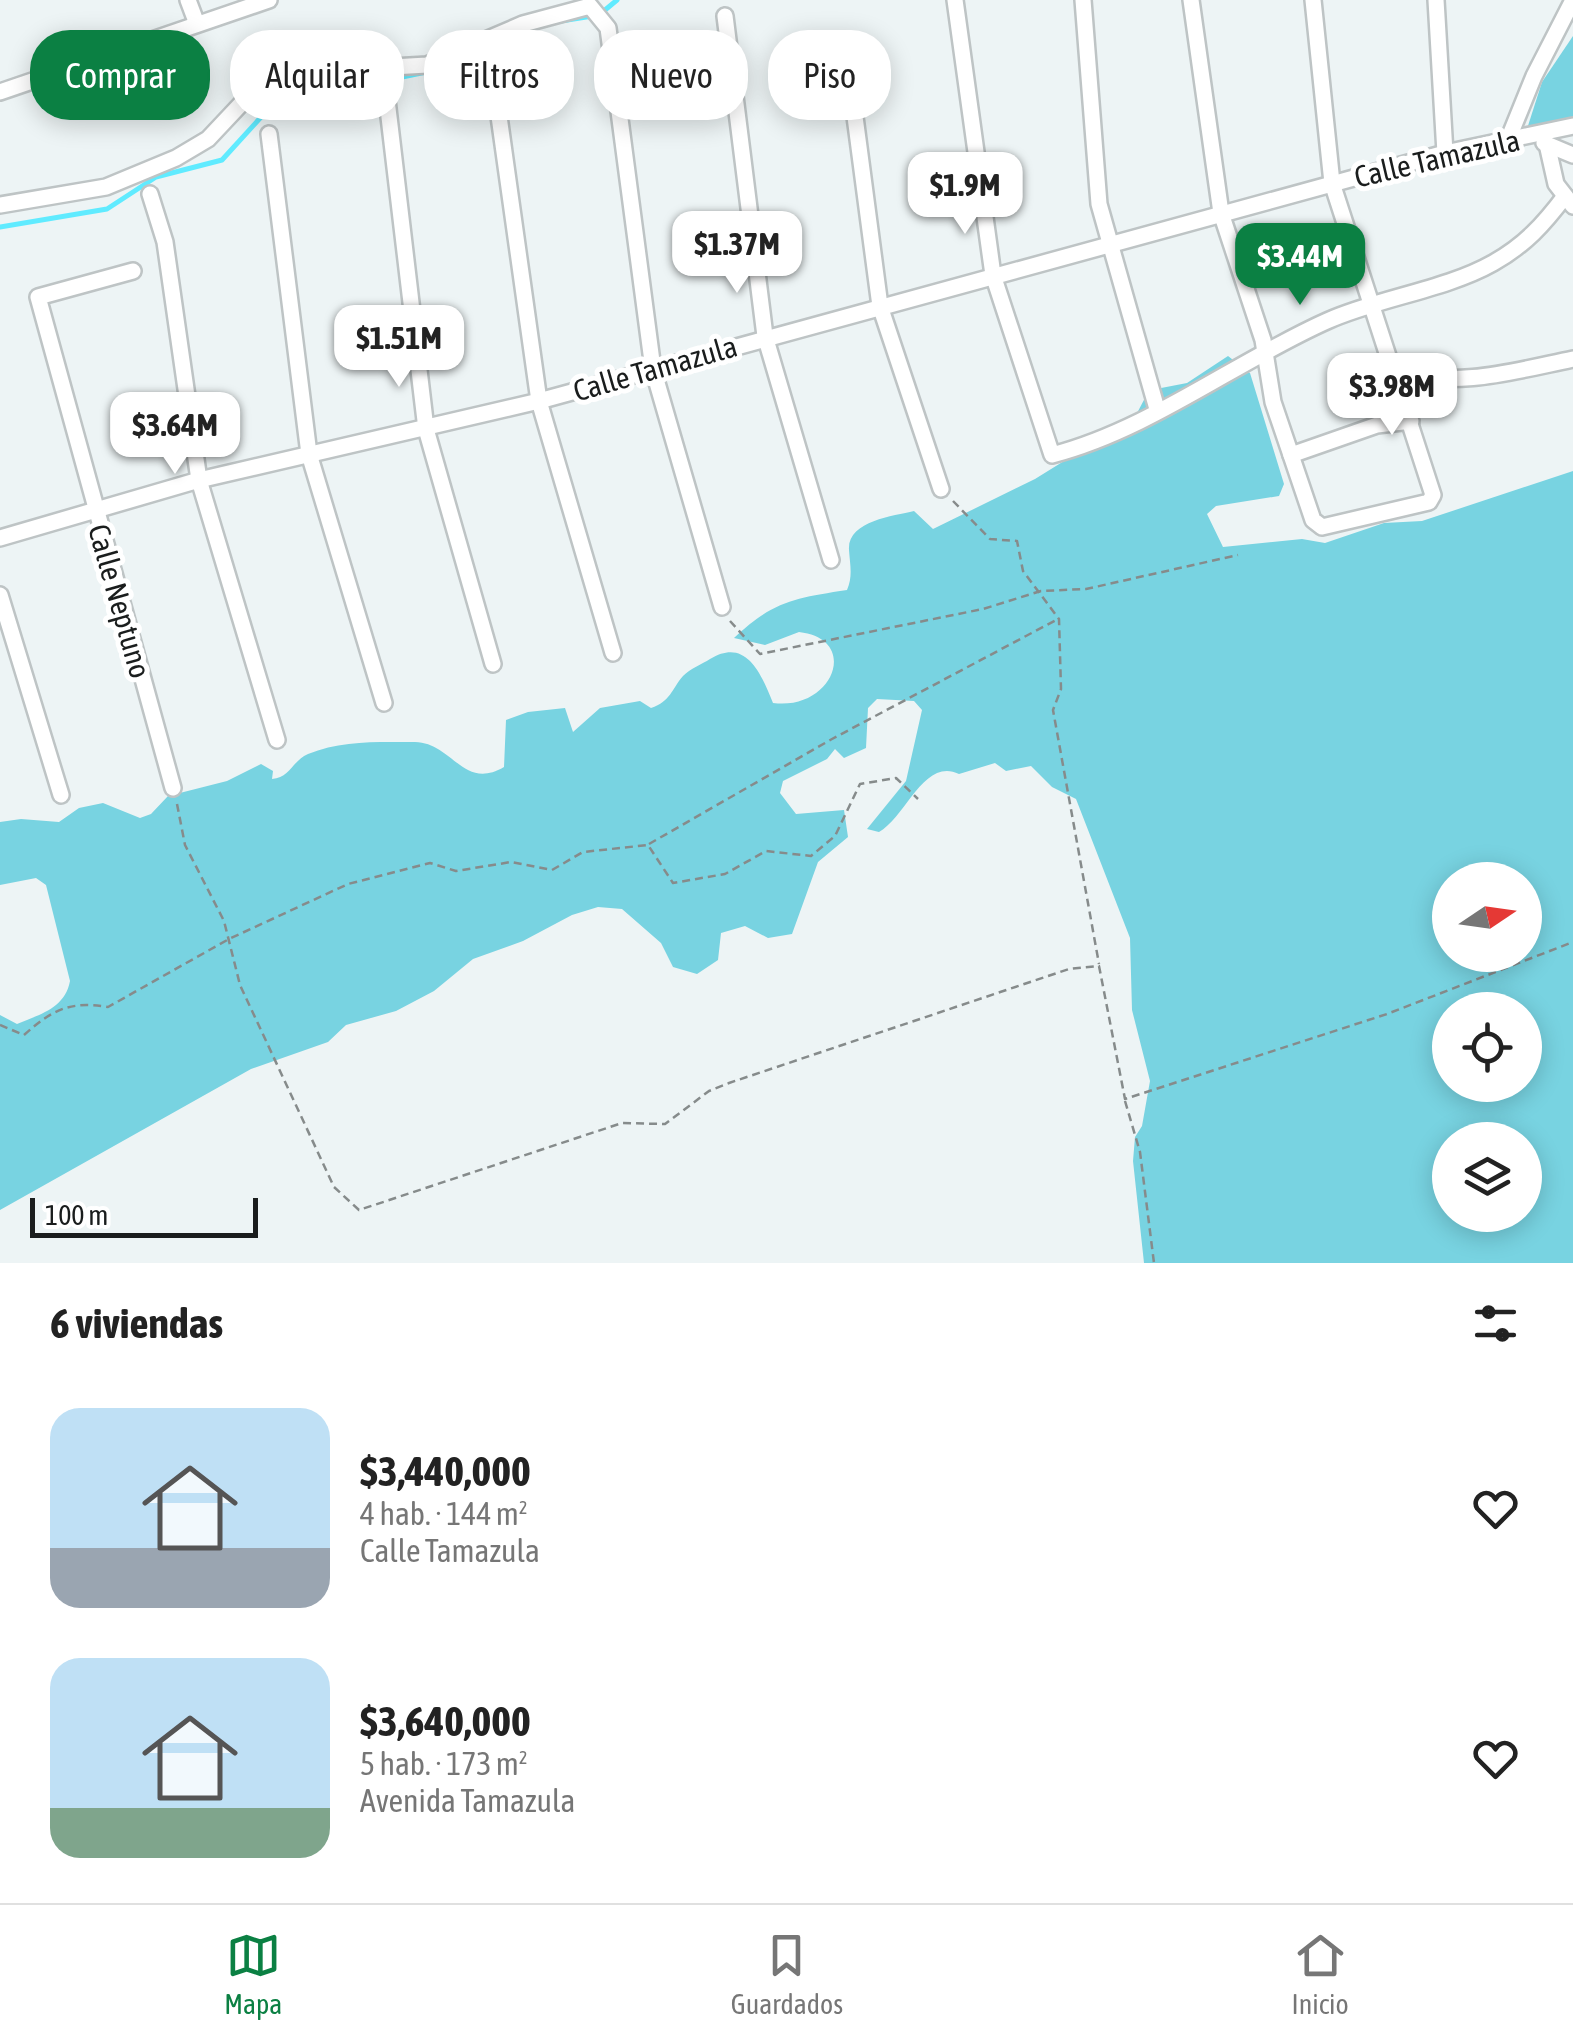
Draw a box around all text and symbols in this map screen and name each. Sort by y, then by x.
chip: Comprar [30,30,210,120]
chip: Alquilar [230,30,404,120]
chip: Filtros [424,30,574,120]
chip: Nuevo [594,30,748,120]
chip: Piso [768,30,891,120]
street label: Calle Tamazula [1351,122,1523,194]
pin: $1.9M [895,152,1035,237]
text: $1.9M [930,166,1000,203]
pin: $1.37M [656,211,818,296]
pin: $3.44M [1219,223,1381,308]
text: $1.37M [694,225,780,262]
text: $3.44M [1257,237,1343,274]
pin: $1.51M [318,305,480,390]
text: $1.51M [356,319,442,356]
street label: Calle Tamazula [569,328,741,408]
pin: $3.98M [1311,353,1473,438]
text: $3.98M [1349,367,1435,404]
pin: $3.64M [94,392,256,477]
text: $3.64M [132,406,218,443]
street label: Calle Neptuno [82,520,158,682]
north arrow [1432,862,1542,972]
map controls [1432,862,1542,1232]
button: locate [1432,992,1542,1102]
button: layers [1432,1122,1542,1232]
scale bar [30,1193,258,1238]
text: 100 m [45,1199,108,1231]
icon: filters [1468,1296,1523,1351]
text: 6 viviendas [50,1299,223,1347]
text: $3,440,000 [360,1447,531,1495]
icon: home [130,1448,250,1568]
icon: heart [1468,1481,1523,1536]
text: 4 hab. · 144 m² [360,1495,528,1532]
text: Calle Tamazula [360,1532,540,1569]
text: $3,640,000 [360,1697,531,1745]
icon: home [130,1698,250,1818]
icon: heart [1468,1731,1523,1786]
text: 5 hab. · 173 m² [360,1745,528,1782]
text: Avenida Tamazula [360,1782,575,1819]
tab: Mapa [224,1928,282,2020]
tab: Guardados [731,1928,843,2020]
tab: Inicio [1292,1928,1349,2020]

